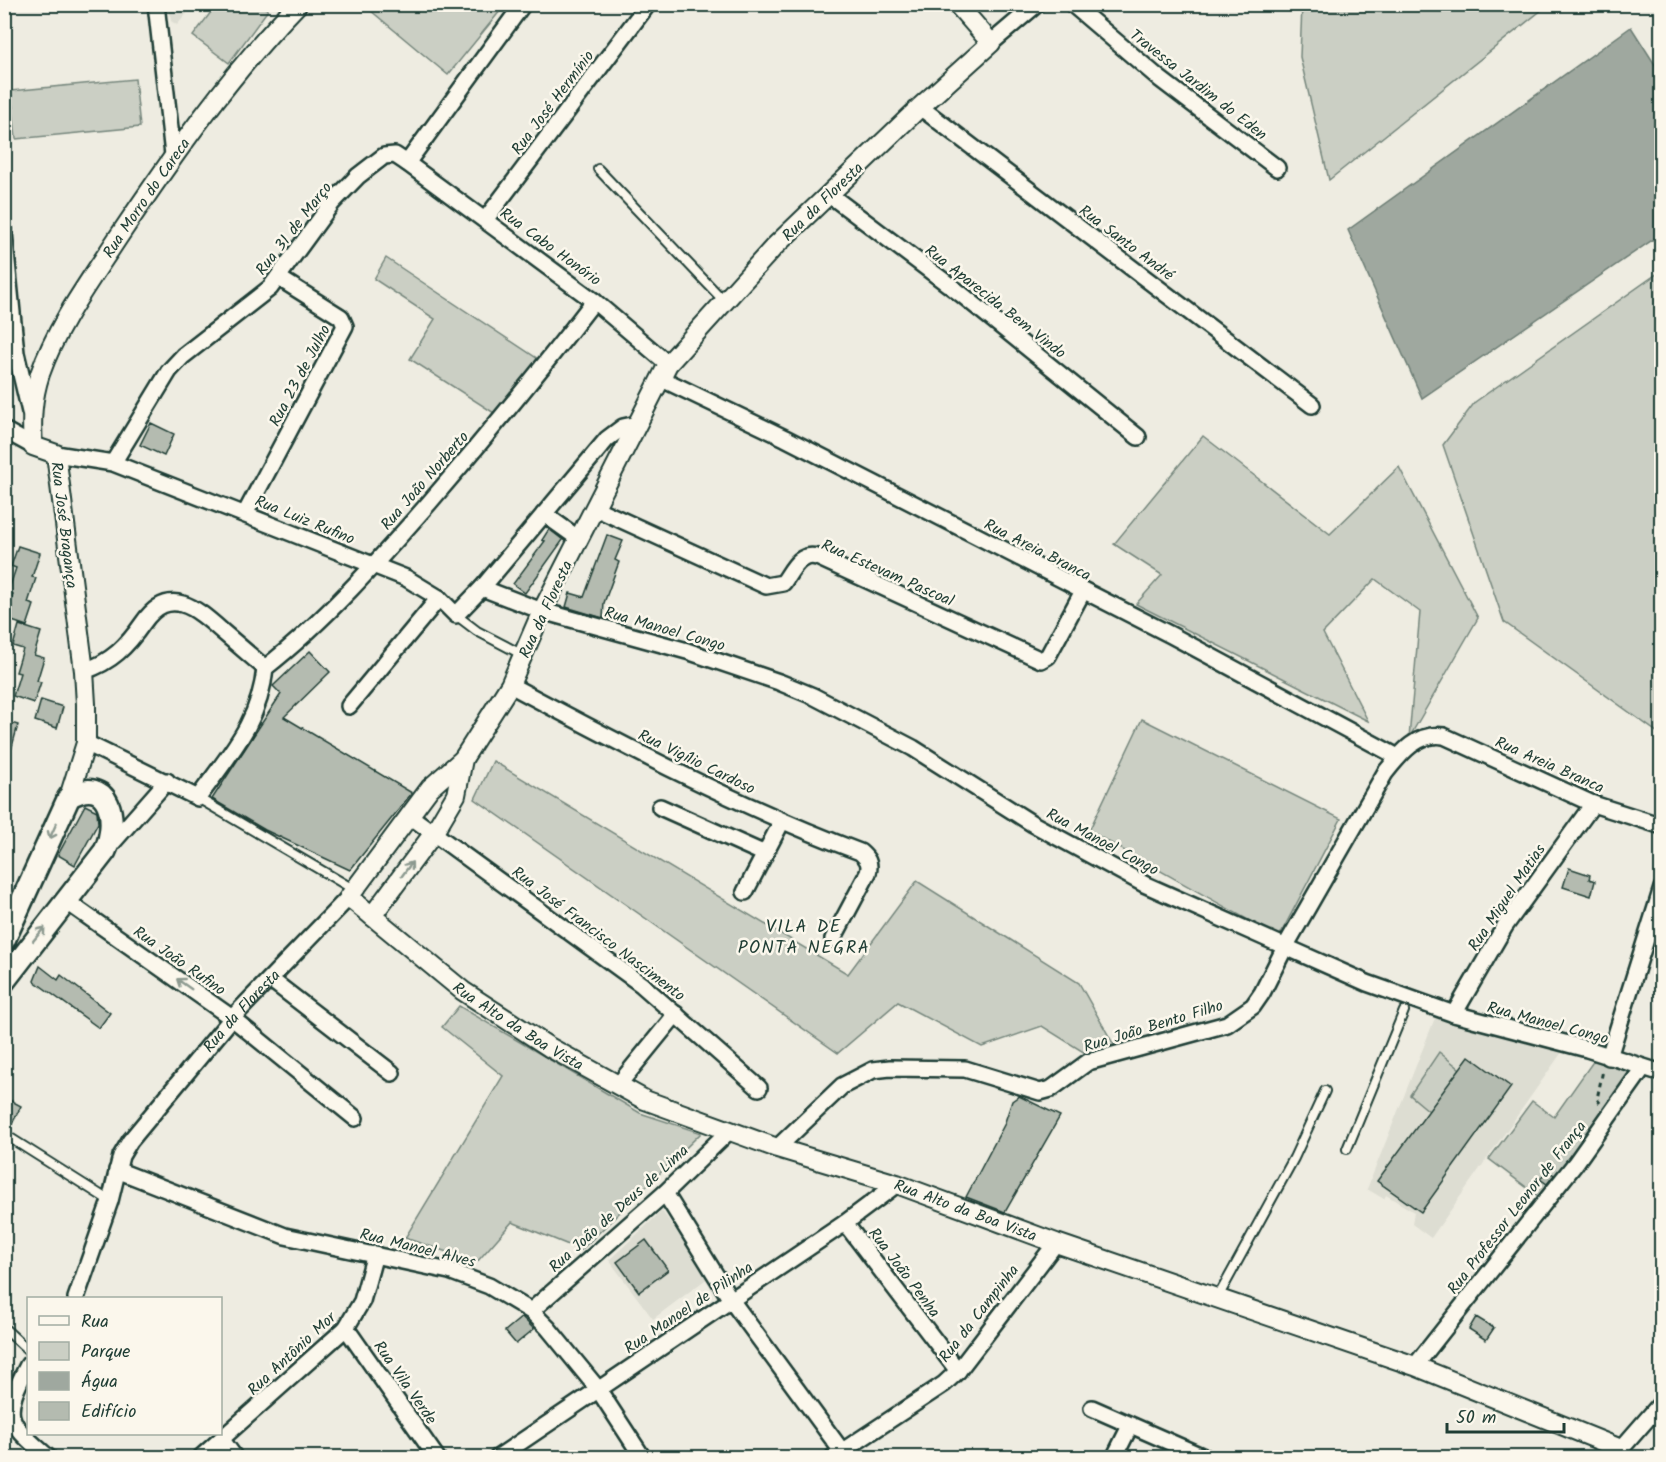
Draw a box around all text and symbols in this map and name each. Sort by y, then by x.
street label: Travessa Jardim do Eden [1124,23,1272,147]
street label: Rua José Hermínio [506,45,601,160]
street label: Rua Morro do Careca [97,133,197,263]
street label: Rua da Floresta [776,156,870,248]
street label: Rua 31 de Março [250,177,339,281]
street label: Rua Santo André [1073,199,1180,288]
street label: Rua Cabo Honório [494,202,606,293]
street label: Rua Aparecida Bem Vindo [919,239,1071,366]
street label: Rua 23 de Julho [263,320,338,431]
street label: Rua João Norberto [375,426,475,536]
street label: Rua José Bragança [43,461,84,590]
street label: Rua Luiz Rufino [251,489,358,552]
street label: Rua Areia Branca [979,513,1095,588]
street label: Rua Estevam Pascoal [817,533,958,614]
street label: Rua da Floresta [513,557,580,663]
street label: Rua Manoel Congo [601,600,728,659]
street label: Rua Vigílio Cardoso [633,723,759,802]
street label: Rua Areia Branca [1491,730,1608,801]
street label: Rua Manoel Congo [1041,802,1163,883]
one-way arrow [46,822,58,840]
street label: Rua Miguel Matias [1462,839,1553,957]
street label: Rua José Francisco Nascimento [506,860,690,1008]
one-way arrow [400,861,413,877]
district label: VILA DE PONTA NEGRA [738,913,870,963]
street label: Rua João Rufino [128,920,231,1002]
one-way arrow [32,927,46,942]
street label: Rua da Floresta [197,964,287,1059]
street label: Rua Alto da Boa Vista [446,976,588,1078]
one-way arrow [177,978,193,990]
street label: Rua João Bento Filho [1081,993,1226,1060]
street label: Rua Manoel Congo [1484,995,1611,1052]
street label: Rua Professor Leonor de França [1441,1116,1593,1300]
street label: Rua João de Deus de Lima [543,1139,695,1279]
street label: Rua Alto da Boa Vista [890,1173,1040,1249]
street label: Rua Manoel Alves [357,1222,478,1275]
street label: Rua João Penha [861,1222,946,1323]
street label: Rua Manoel de Pilinha [619,1256,758,1361]
street label: Rua da Campinha [933,1259,1026,1368]
legend [27,1297,222,1435]
street label: Rua Antônio Mor [242,1305,343,1402]
text: Rua [81,1308,109,1337]
street label: Rua Vila Verde [367,1336,443,1430]
text: Parque [81,1338,130,1367]
text: Água [81,1368,118,1397]
scale bar [1447,1396,1564,1434]
text: Edifício [81,1398,136,1427]
text: 50 m [1456,1404,1496,1433]

